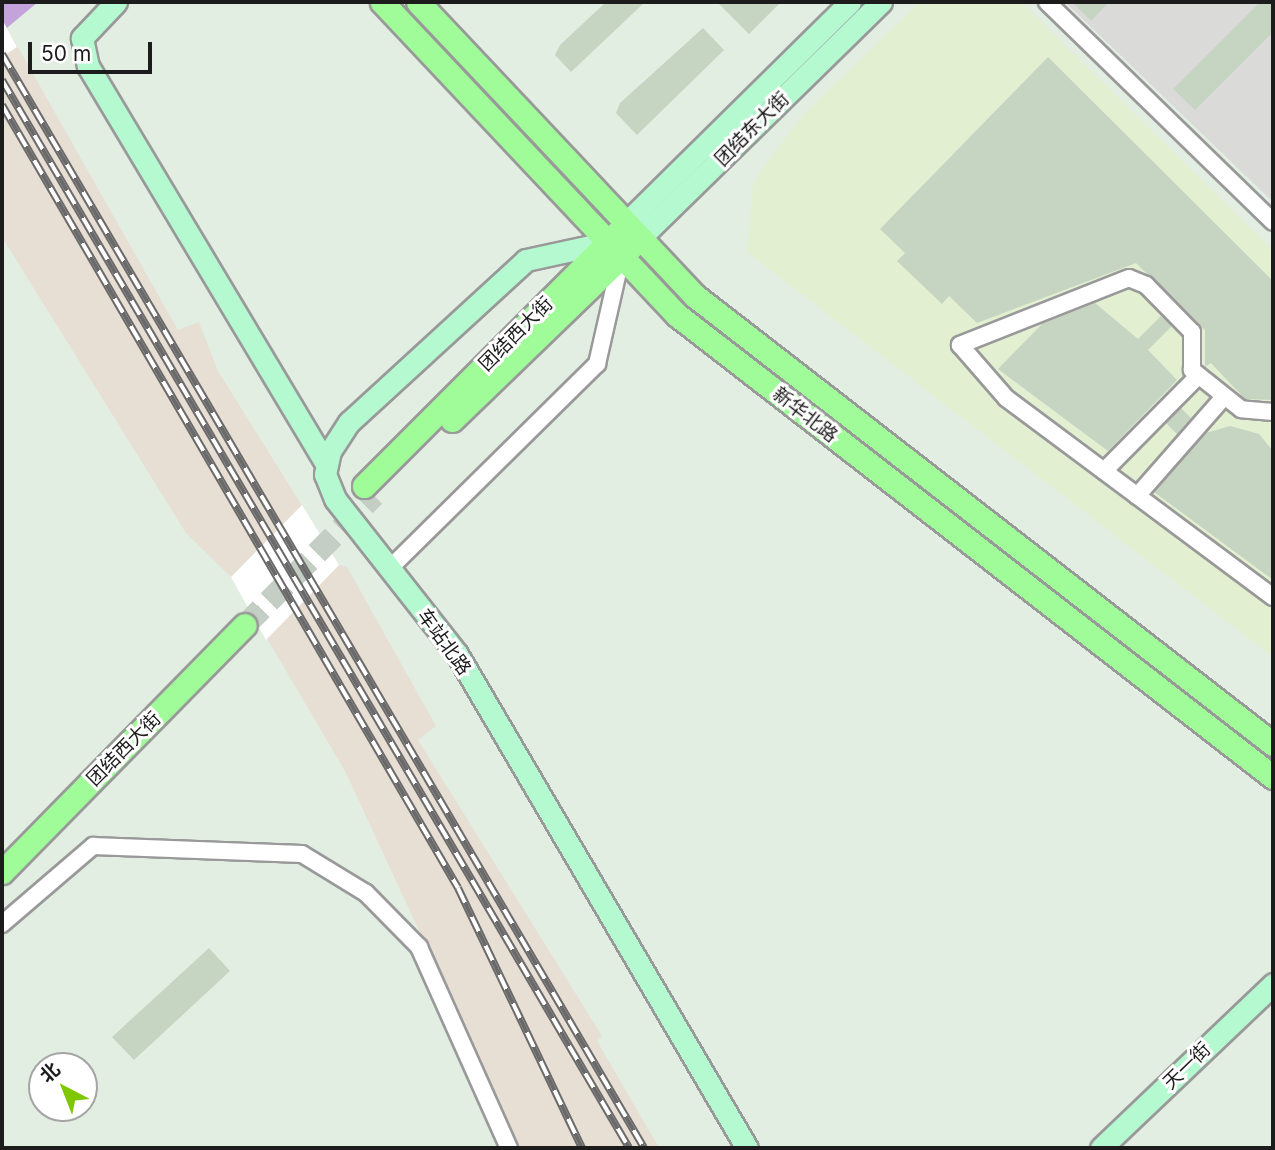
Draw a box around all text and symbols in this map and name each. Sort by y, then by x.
scale bar [32,28,156,72]
text: 50 m [41,41,91,66]
street label: 团结东大街 [710,87,794,171]
street label: 团结西大街 [474,292,558,376]
street label: 新华北路 [768,383,842,447]
street label: 车站北路 [412,605,476,679]
street label: 团结西大街 [82,707,166,791]
street label: 天一街 [1159,1038,1215,1094]
north arrow [28,1052,98,1122]
text: 北 [35,1058,65,1087]

